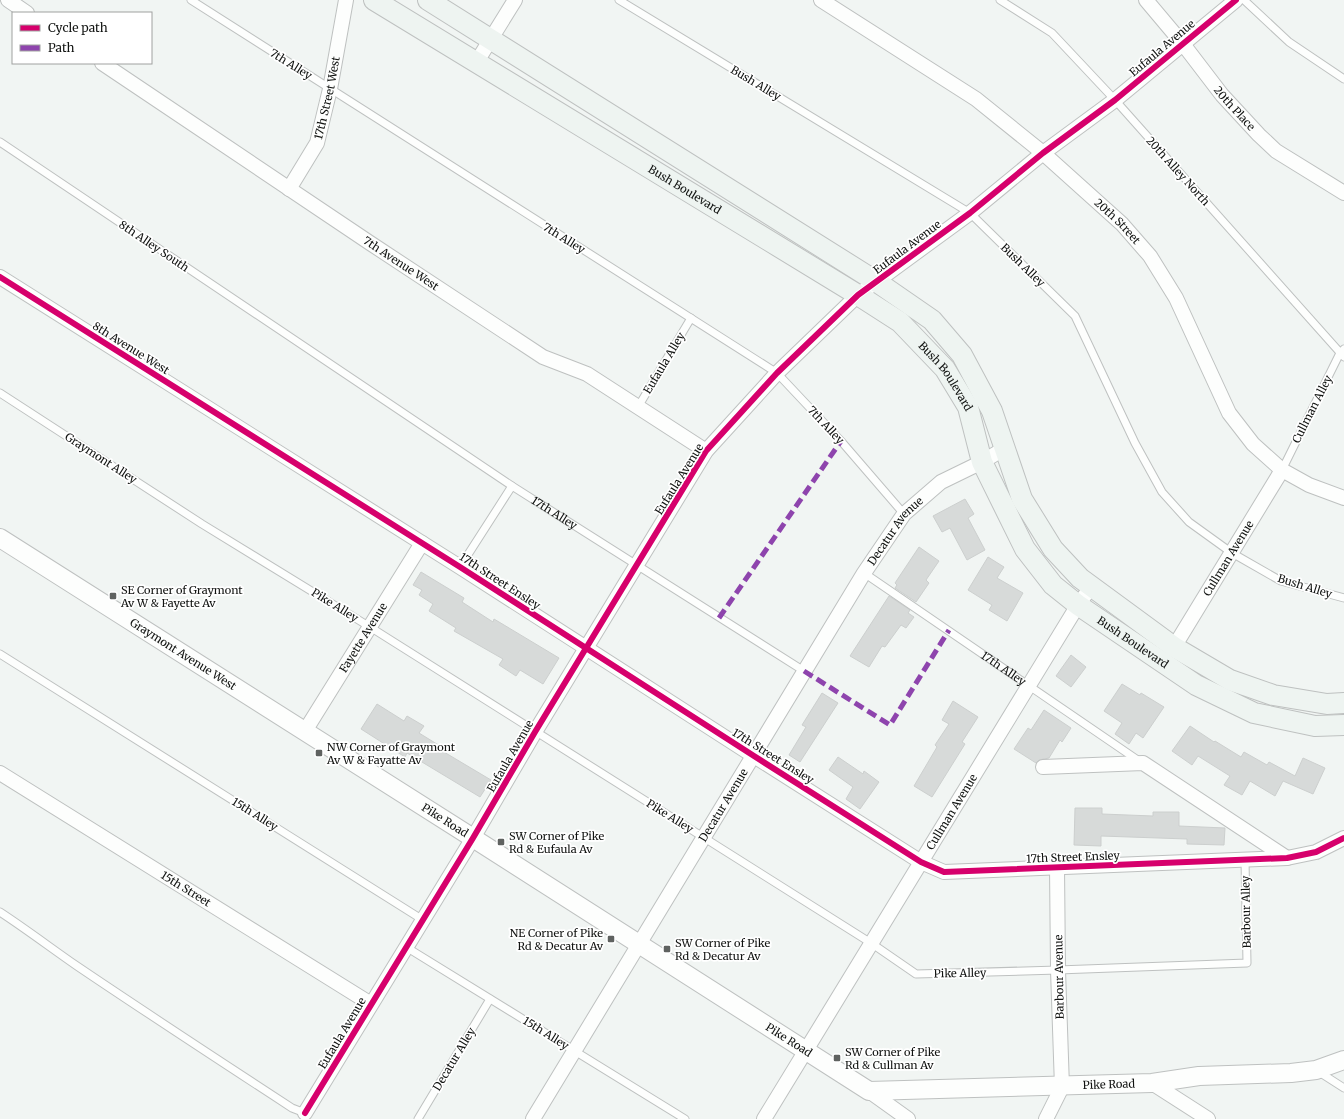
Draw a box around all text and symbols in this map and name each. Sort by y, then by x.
legend [12,12,152,64]
street label: Eufaula Avenue [1126,16,1198,79]
text: Cycle path [48,20,108,35]
text: Path [48,40,74,55]
street label: 7th Alley [267,46,315,83]
street label: 17th Street West [311,55,343,141]
street label: Bush Alley [728,63,784,104]
street label: 20th Place [1211,83,1258,134]
street label: 20th Alley North [1143,134,1213,209]
street label: Bush Boulevard [646,162,724,217]
street label: 20th Street [1091,196,1144,247]
street label: 8th Alley South [116,217,192,275]
street label: Eufaula Avenue [870,217,944,277]
street label: 7th Alley [540,220,588,257]
street label: 7th Avenue West [361,234,442,294]
street label: Bush Alley [998,240,1049,290]
street label: 8th Avenue West [90,319,173,378]
street label: Eufaula Alley [640,329,688,396]
street label: Bush Boulevard [916,339,976,414]
street label: Cullman Alley [1289,372,1335,445]
street label: 7th Alley [805,403,848,447]
street label: Graymont Alley [62,430,140,487]
street label: Eufaula Avenue [652,441,707,517]
street label: 17th Alley [529,493,580,533]
street label: Decatur Avenue [864,494,926,568]
street label: Cullman Avenue [1200,518,1257,599]
street label: 17th Street Ensley [457,550,544,613]
street label: Bush Alley [1276,571,1334,601]
place label: SE Corner of Graymont Av W & Fayette Av [120,583,243,610]
street label: Pike Alley [309,585,361,625]
marker: SE Corner of Graymont Av W & Fayette Av [108,591,118,601]
street label: Fayette Avenue [336,600,390,675]
street label: Bush Boulevard [1095,613,1171,671]
street label: Graymont Avenue West [127,615,240,694]
street label: 17th Alley [978,648,1029,689]
street label: Eufaula Avenue [484,717,536,795]
street label: 17th Street Ensley [730,725,817,787]
place label: NW Corner of Graymont Av W & Fayatte Av [326,740,456,767]
marker: NW Corner of Graymont Av W & Fayatte Av [314,748,324,758]
street label: Decatur Avenue [696,766,751,844]
street label: Cullman Avenue [923,771,980,852]
street label: 15th Alley [229,794,281,834]
street label: Pike Alley [644,796,696,836]
street label: Pike Road [419,800,471,840]
place label: SW Corner of Pike Rd & Eufaula Av [509,829,604,856]
marker: SW Corner of Pike Rd & Eufaula Av [496,837,506,847]
street label: 17th Street Ensley [1026,848,1121,866]
street label: 15th Street [158,868,214,910]
street label: Barbour Alley [1238,875,1254,949]
place label: NE Corner of Pike Rd & Decatur Av [510,926,604,953]
marker: NE Corner of Pike Rd & Decatur Av [606,934,616,944]
street label: Barbour Avenue [1051,934,1067,1019]
place label: SW Corner of Pike Rd & Decatur Av [675,936,770,963]
marker: SW Corner of Pike Rd & Decatur Av [662,944,672,954]
street label: Pike Alley [934,966,987,980]
street label: Eufaula Avenue [315,994,369,1071]
street label: 15th Alley [520,1013,572,1053]
street label: Pike Road [763,1020,815,1060]
street label: Decatur Alley [430,1024,479,1093]
place label: SW Corner of Pike Rd & Cullman Av [845,1045,940,1072]
marker: SW Corner of Pike Rd & Cullman Av [832,1053,842,1063]
street label: Pike Road [1082,1076,1136,1092]

